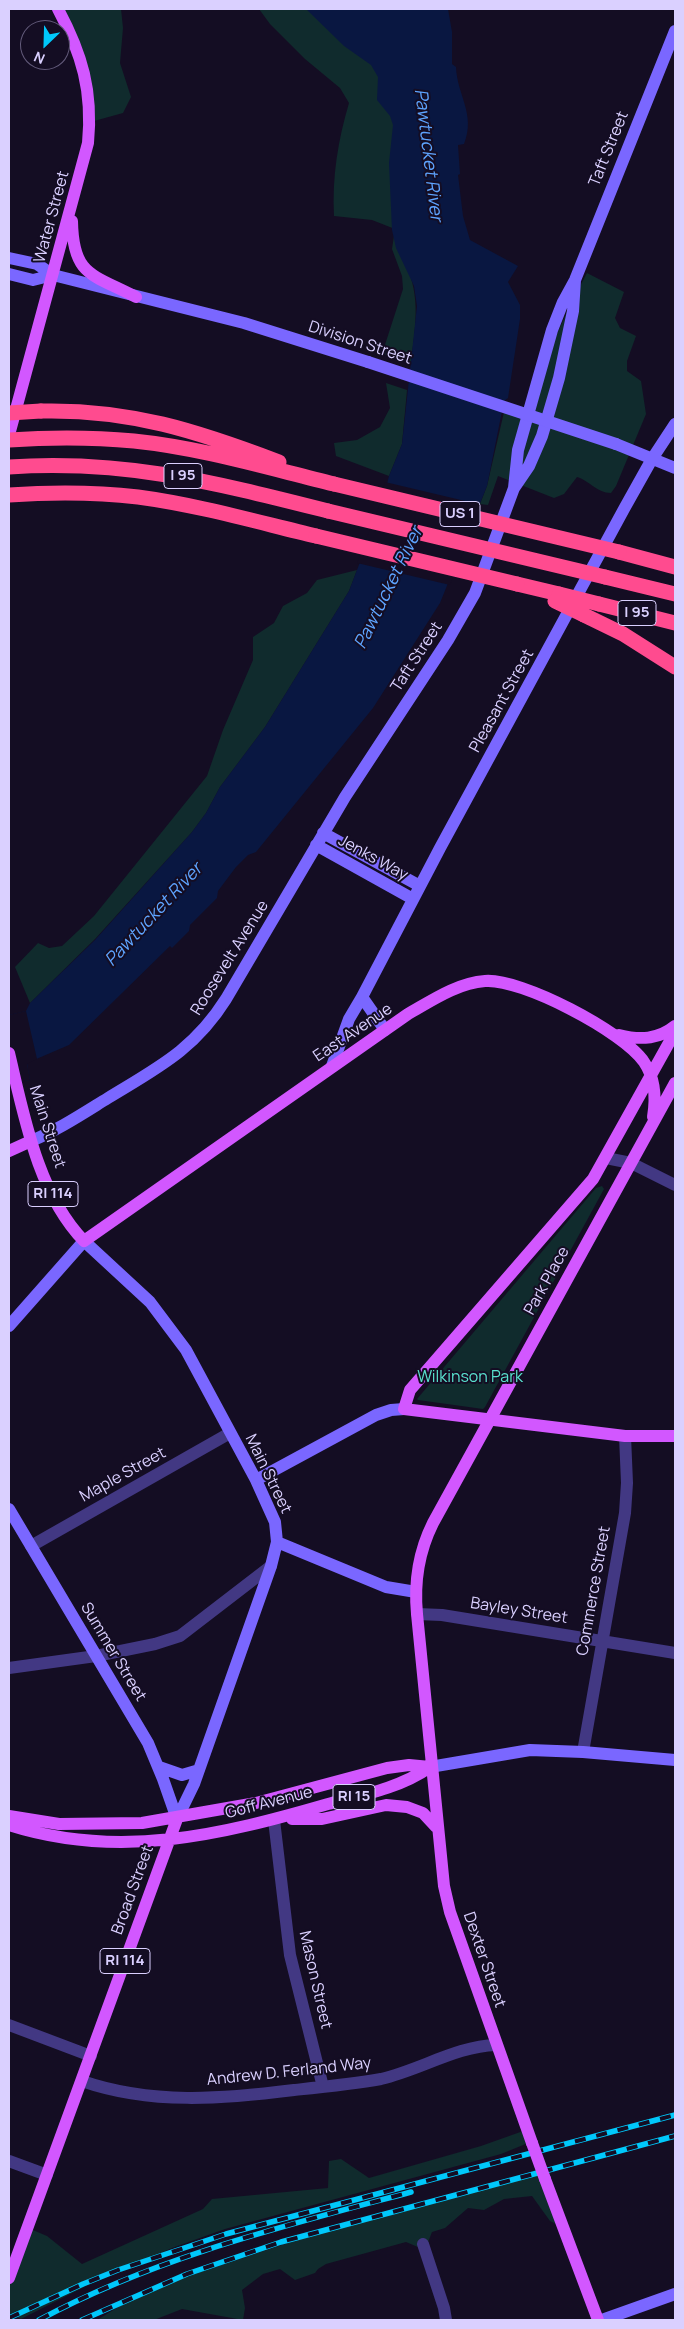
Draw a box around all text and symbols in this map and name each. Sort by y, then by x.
north arrow [20,20,70,70]
text: N [31,48,48,69]
water label: Pawtucket River [409,88,447,222]
street label: Taft Street [585,109,633,189]
street label: Water Street [30,169,74,265]
street label: Division Street [306,317,414,369]
road number: I 95 [164,464,202,488]
road number: US 1 [440,502,480,526]
water label: Pawtucket River [350,523,428,653]
road number: I 95 [618,600,656,626]
street label: Taft Street [387,618,447,696]
street label: Pleasant Street [466,646,538,756]
street label: Jenks Way [335,831,411,885]
water label: Pawtucket River [101,859,207,971]
street label: Roosevelt Avenue [187,897,273,1019]
street label: East Avenue [310,1000,396,1066]
street label: Main Street [25,1083,69,1171]
road number: RI 114 [28,1182,78,1206]
street label: Park Place [520,1243,574,1319]
park label: Wilkinson Park [417,1368,523,1388]
street label: Main Street [241,1431,295,1517]
street label: Maple Street [77,1444,169,1506]
street label: Commerce Street [573,1525,615,1657]
street label: Bayley Street [469,1594,569,1628]
street label: Summer Street [76,1599,150,1705]
street label: Goff Avenue [223,1783,315,1823]
road number: RI 15 [333,1784,375,1810]
street label: Broad Street [108,1843,158,1937]
street label: Dexter Street [459,1910,509,2010]
street label: Mason Street [294,1929,336,2031]
road number: RI 114 [100,1948,150,1974]
street label: Andrew D. Ferland Way [206,2054,372,2090]

